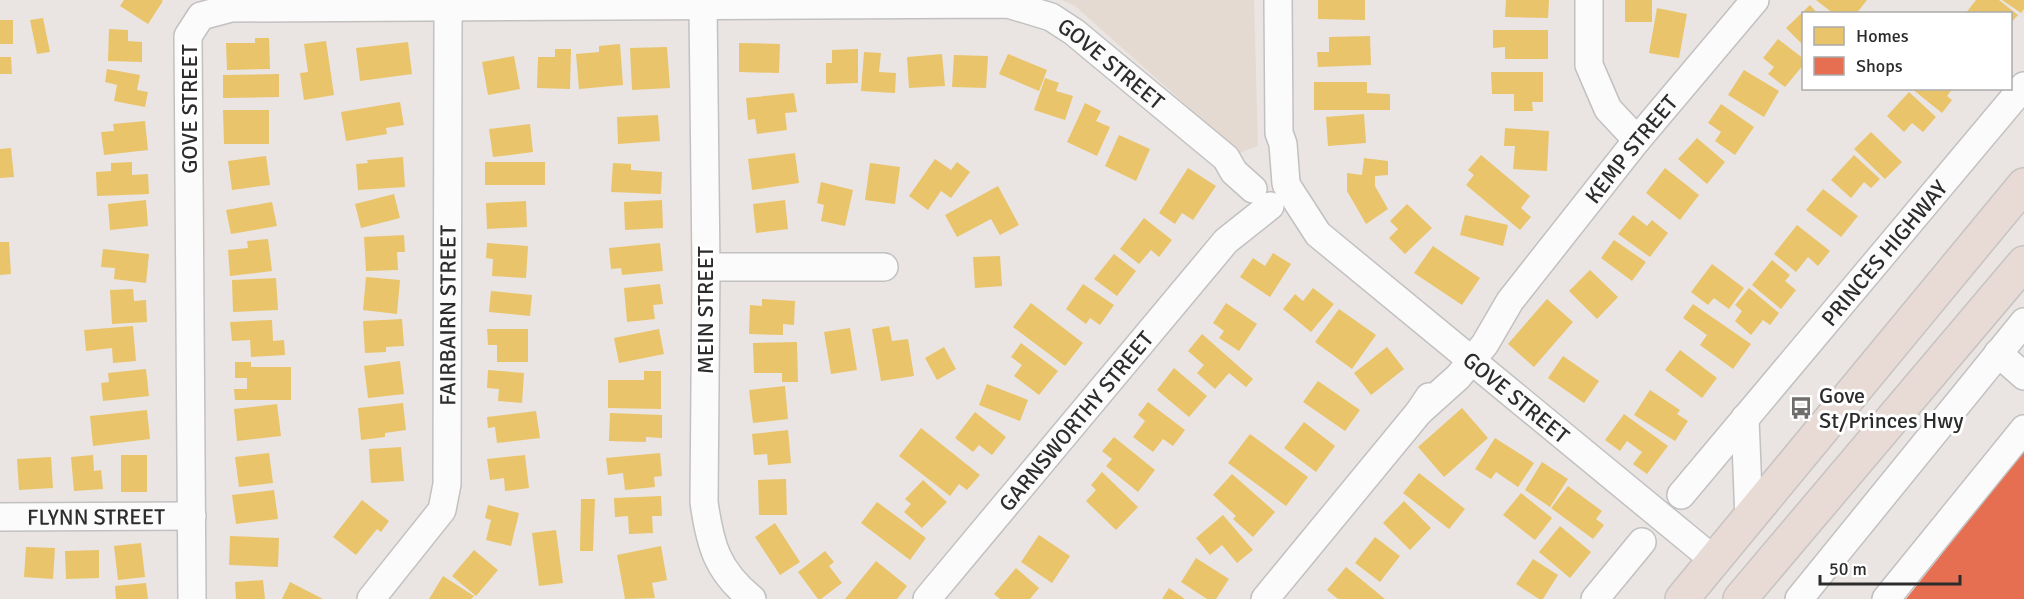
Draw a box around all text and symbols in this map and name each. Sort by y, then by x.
street label: GOVE STREET [1053,12,1170,115]
legend [1802,12,2012,90]
text: Homes [1856,25,1909,47]
street label: GOVE STREET [176,44,203,174]
text: Shops [1856,55,1903,77]
street label: KEMP STREET [1579,89,1683,209]
street label: PRINCES HIGHWAY [1815,175,1953,331]
street label: FAIRBAIRN STREET [434,225,461,406]
street label: MEIN STREET [692,246,719,374]
street label: GARNSWORTHY STREET [993,325,1159,517]
street label: GOVE STREET [1458,346,1575,449]
place label: Gove St/Princes Hwy [1819,382,1964,434]
bus stop icon: Gove St/Princes Hwy [1788,395,1814,421]
street label: FLYNN STREET [27,503,165,530]
scale bar [1820,548,1960,586]
text: 50 m [1829,558,1867,580]

